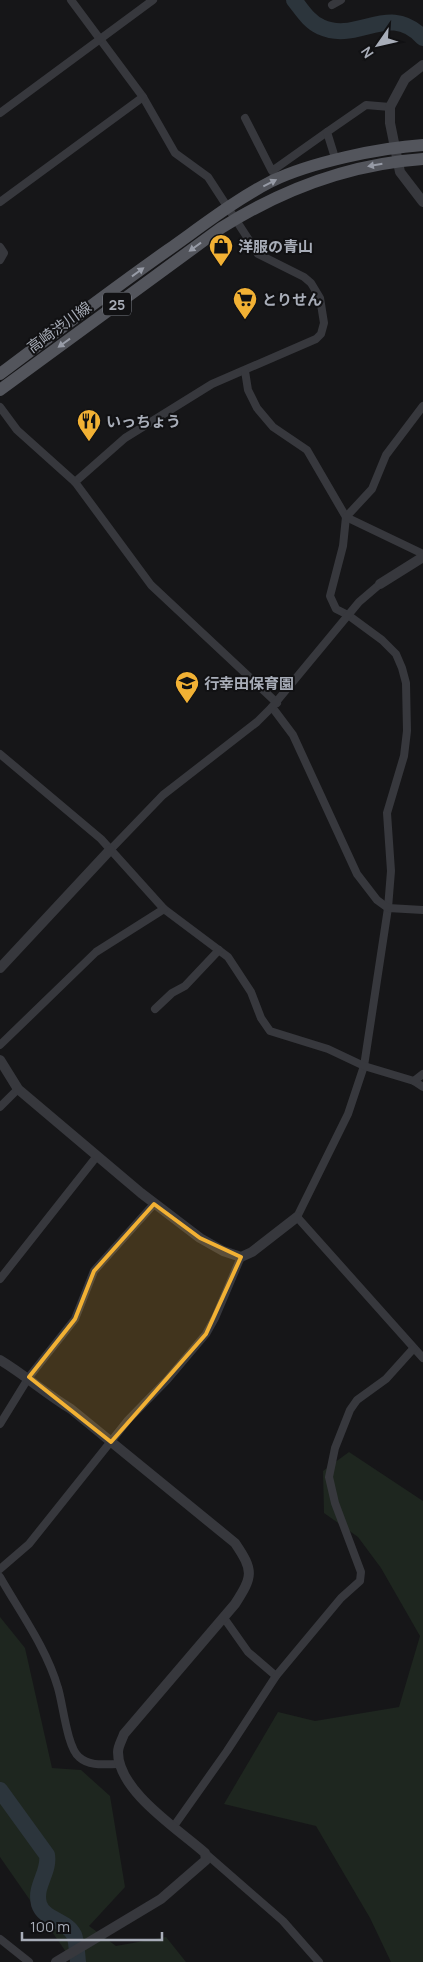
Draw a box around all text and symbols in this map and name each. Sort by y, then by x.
north arrow [353,20,403,70]
text: N [356,43,377,62]
one-way arrow [366,162,382,170]
one-way arrow [263,179,278,187]
shop icon: 洋服の青山 [208,233,234,267]
place label: 洋服の青山 [238,236,313,257]
one-way arrow [188,242,202,252]
one-way arrow [131,267,144,277]
supermarket icon: とりせん [232,286,258,320]
place label: とりせん [262,289,322,310]
road number: 25 [103,292,131,316]
street label: 高崎渋川線 [22,296,96,358]
one-way arrow [57,338,71,348]
restaurant icon: いっちょう [76,408,102,442]
place label: いっちょう [106,411,181,432]
school or university icon: 行幸田保育園 [174,670,200,704]
place label: 行幸田保育園 [204,673,294,694]
scale bar [22,1910,162,1942]
text: 100 m [30,1916,70,1937]

